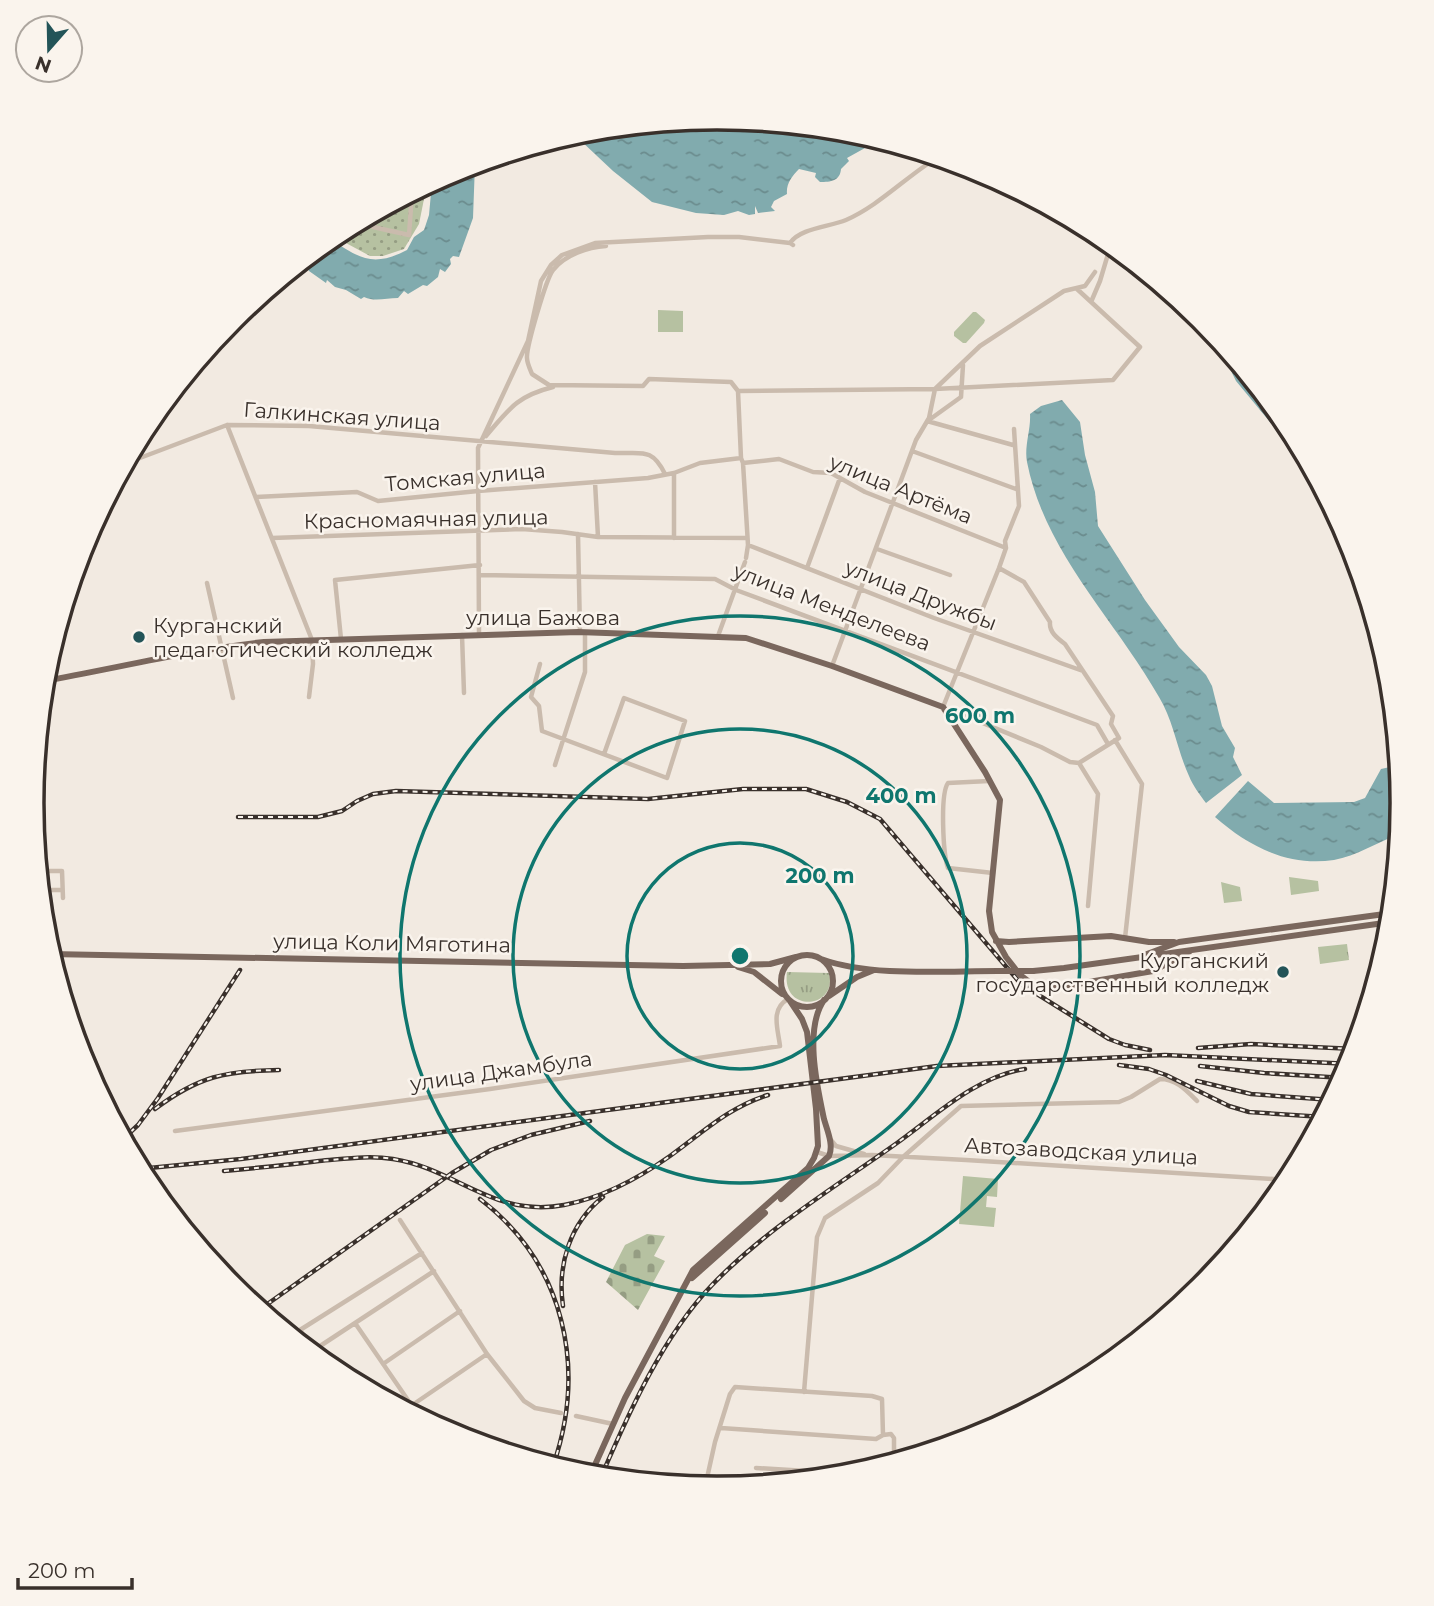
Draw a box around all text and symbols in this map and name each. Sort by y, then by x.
north arrow [14,14,84,84]
text: N [32,51,55,78]
street label: Галкинская улица [243,397,441,435]
street label: улица Артёма [825,449,976,529]
street label: Томская улица [384,458,546,496]
street label: Красномаячная улица [303,504,549,534]
street label: улица Дружбы [841,554,1000,635]
street label: улица Менделеева [729,558,934,656]
street label: улица Бажова [465,605,620,630]
place label: Курганский педагогический колледж [153,613,433,662]
marker: Курганский педагогический колледж [131,629,147,645]
text: 600 m [945,703,1015,728]
text: 400 m [866,783,936,808]
text: 200 m [786,863,854,888]
street label: улица Коли Мяготина [272,928,511,958]
centre of rings [728,944,752,968]
place label: Курганский государственный колледж [975,948,1269,997]
marker: Курганский государственный колледж [1275,964,1291,980]
street label: улица Джамбула [407,1046,594,1096]
street label: Автозаводская улица [963,1132,1199,1170]
scale bar [18,1546,131,1590]
text: 200 m [28,1558,95,1583]

